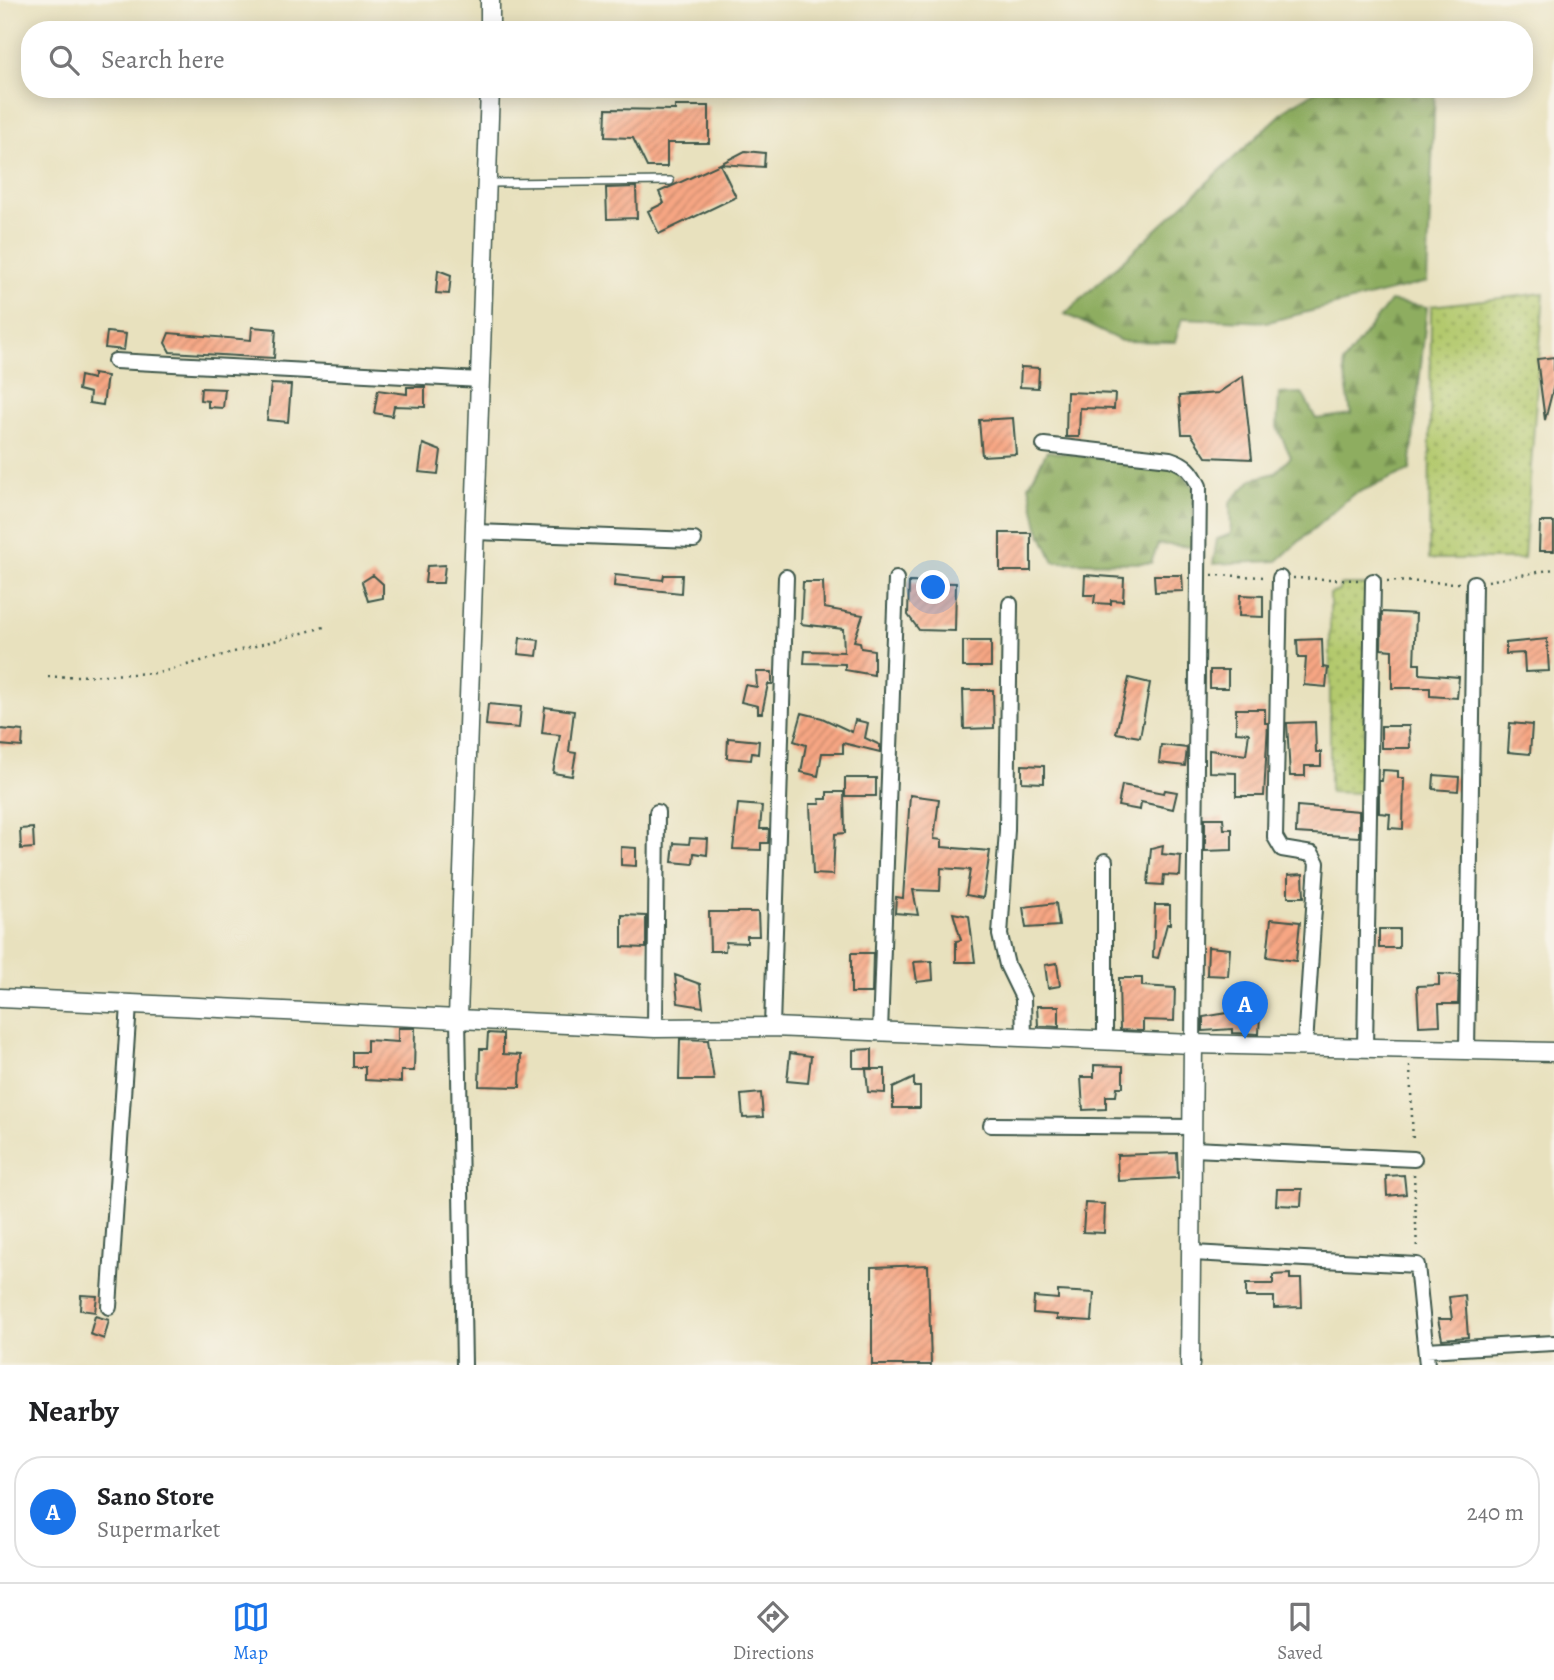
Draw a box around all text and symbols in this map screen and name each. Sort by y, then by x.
search box [21,21,1533,98]
icon: search [45,41,83,79]
text: Search here [101,42,225,77]
your location [916,570,950,604]
pin: A [1222,981,1268,1039]
text: Nearby [28,1391,119,1431]
text: Sano Store [97,1479,214,1514]
text: A [46,1497,60,1528]
text: 240 m [1467,1497,1524,1528]
text: Supermarket [97,1514,220,1545]
tab: Map [232,1598,270,1666]
tab: Directions [733,1598,814,1666]
tab: Saved [1277,1598,1322,1666]

